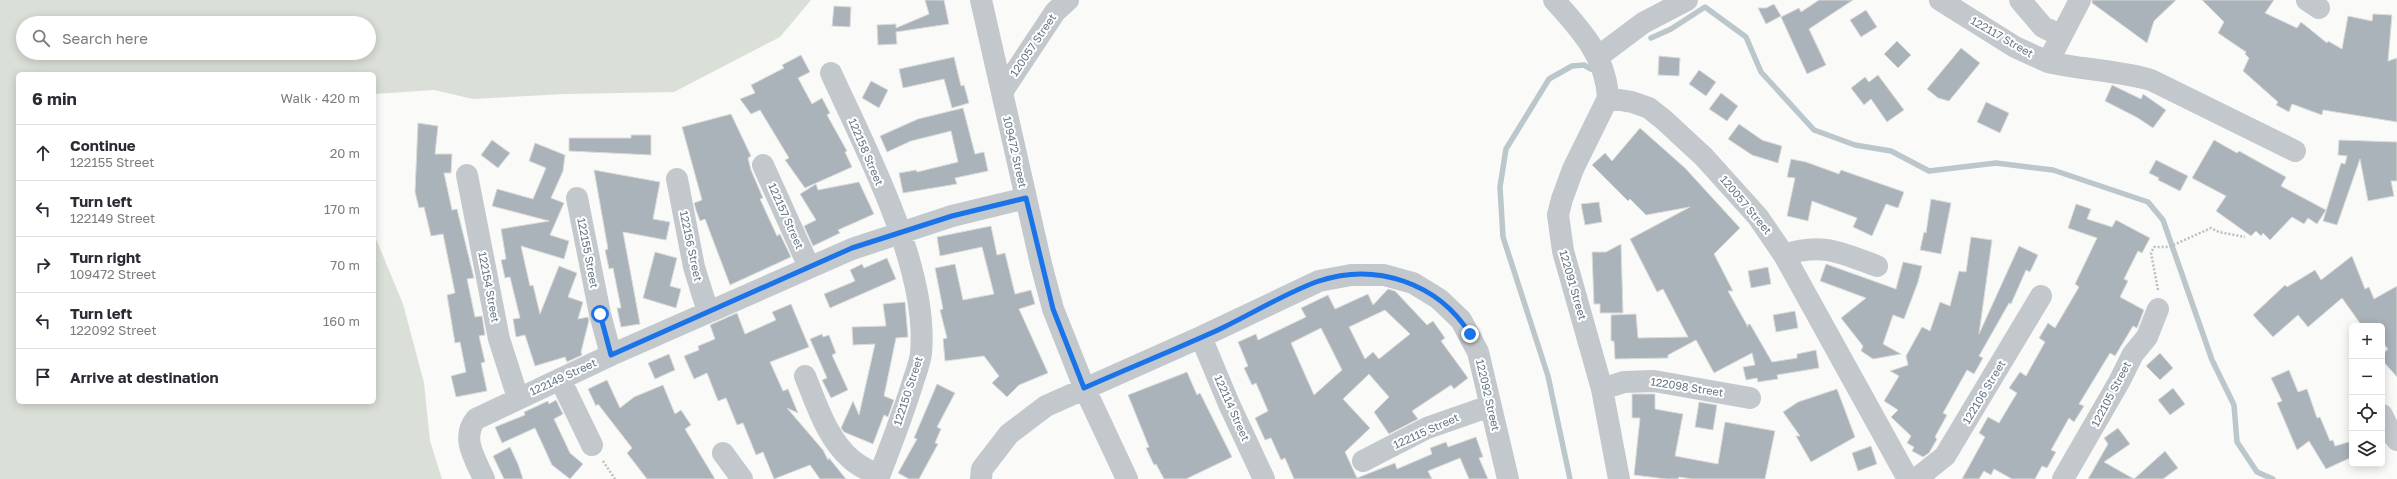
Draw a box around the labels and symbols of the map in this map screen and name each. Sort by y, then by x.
street label: 120057 Street [1007,11,1058,79]
street label: 122117 Street [1969,13,2036,60]
street label: 109472 Street [1001,115,1030,189]
street label: 122158 Street [846,116,886,187]
street label: 120057 Street [1718,173,1775,237]
street label: 122157 Street [766,181,807,251]
street label: 122156 Street [678,209,705,282]
street label: 122155 Street [575,217,602,289]
street label: 122091 Street [1557,248,1590,321]
street label: 122154 Street [476,250,503,323]
route start [591,305,609,323]
route end [1461,325,1479,343]
street label: 122149 Street [527,355,598,398]
street label: 122150 Street [890,355,925,427]
street label: 122106 Street [1959,357,2008,426]
street label: 122092 Street [1474,358,1503,432]
street label: 122105 Street [2088,359,2133,429]
street label: 122114 Street [1212,373,1253,443]
street label: 122098 Street [1650,374,1724,399]
street label: 122115 Street [1391,410,1461,451]

